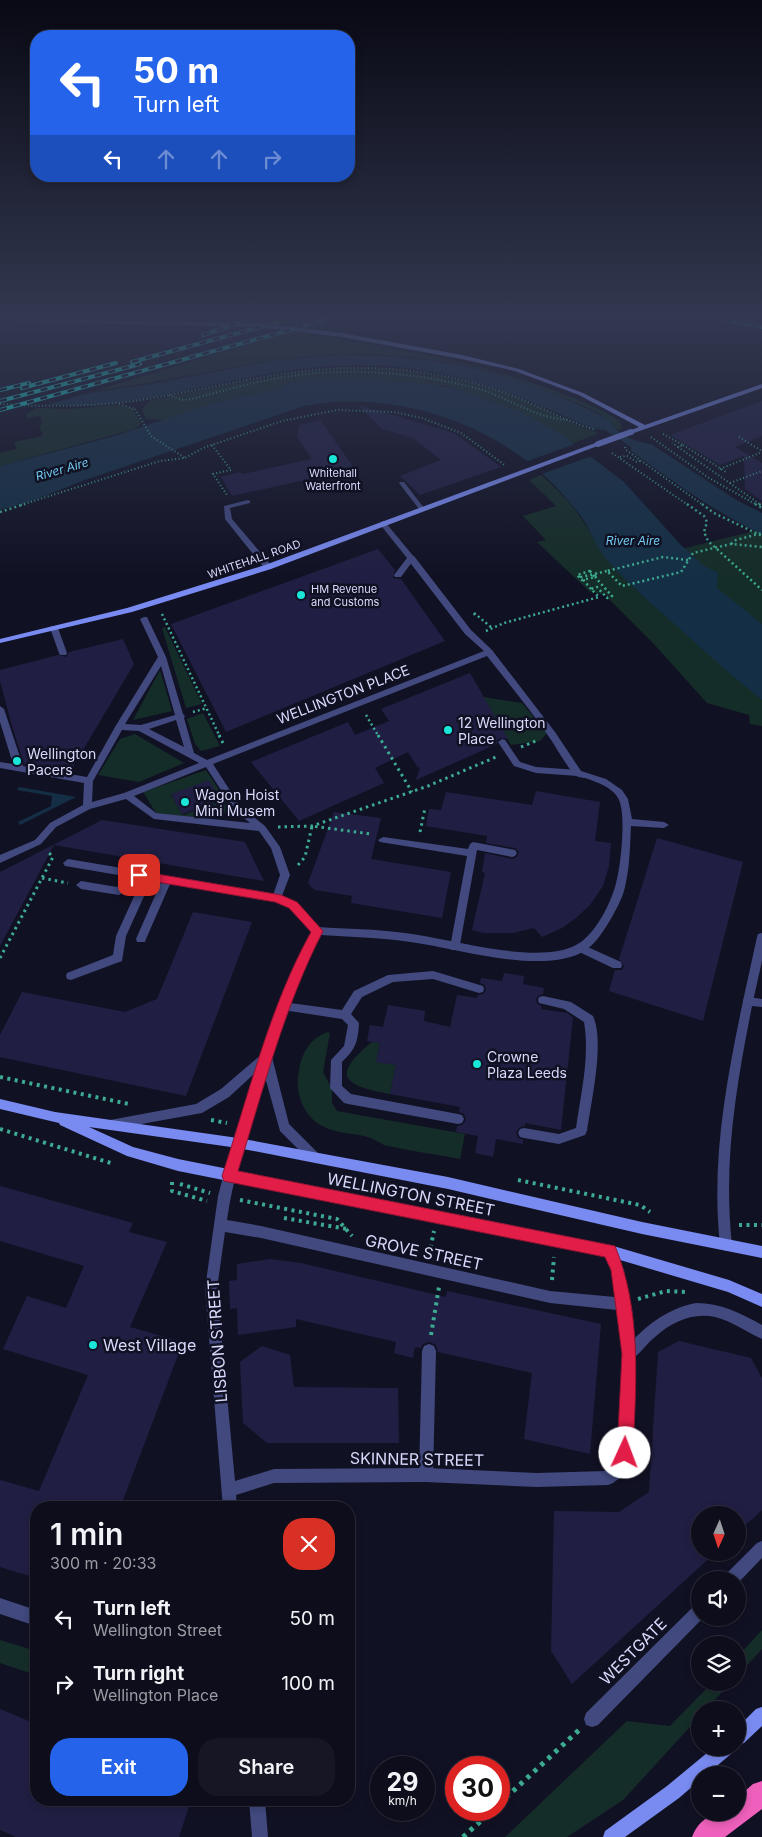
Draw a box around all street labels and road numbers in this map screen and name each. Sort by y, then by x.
street label: WHITEHALL ROAD [206,536,302,582]
street label: WELLINGTON PLACE [274,661,412,727]
street label: WELLINGTON STREET [325,1168,497,1220]
street label: GROVE STREET [363,1230,485,1274]
street label: LISBON STREET [203,1279,231,1403]
street label: SKINNER STREET [350,1448,484,1470]
street label: WESTGATE [595,1613,671,1689]

